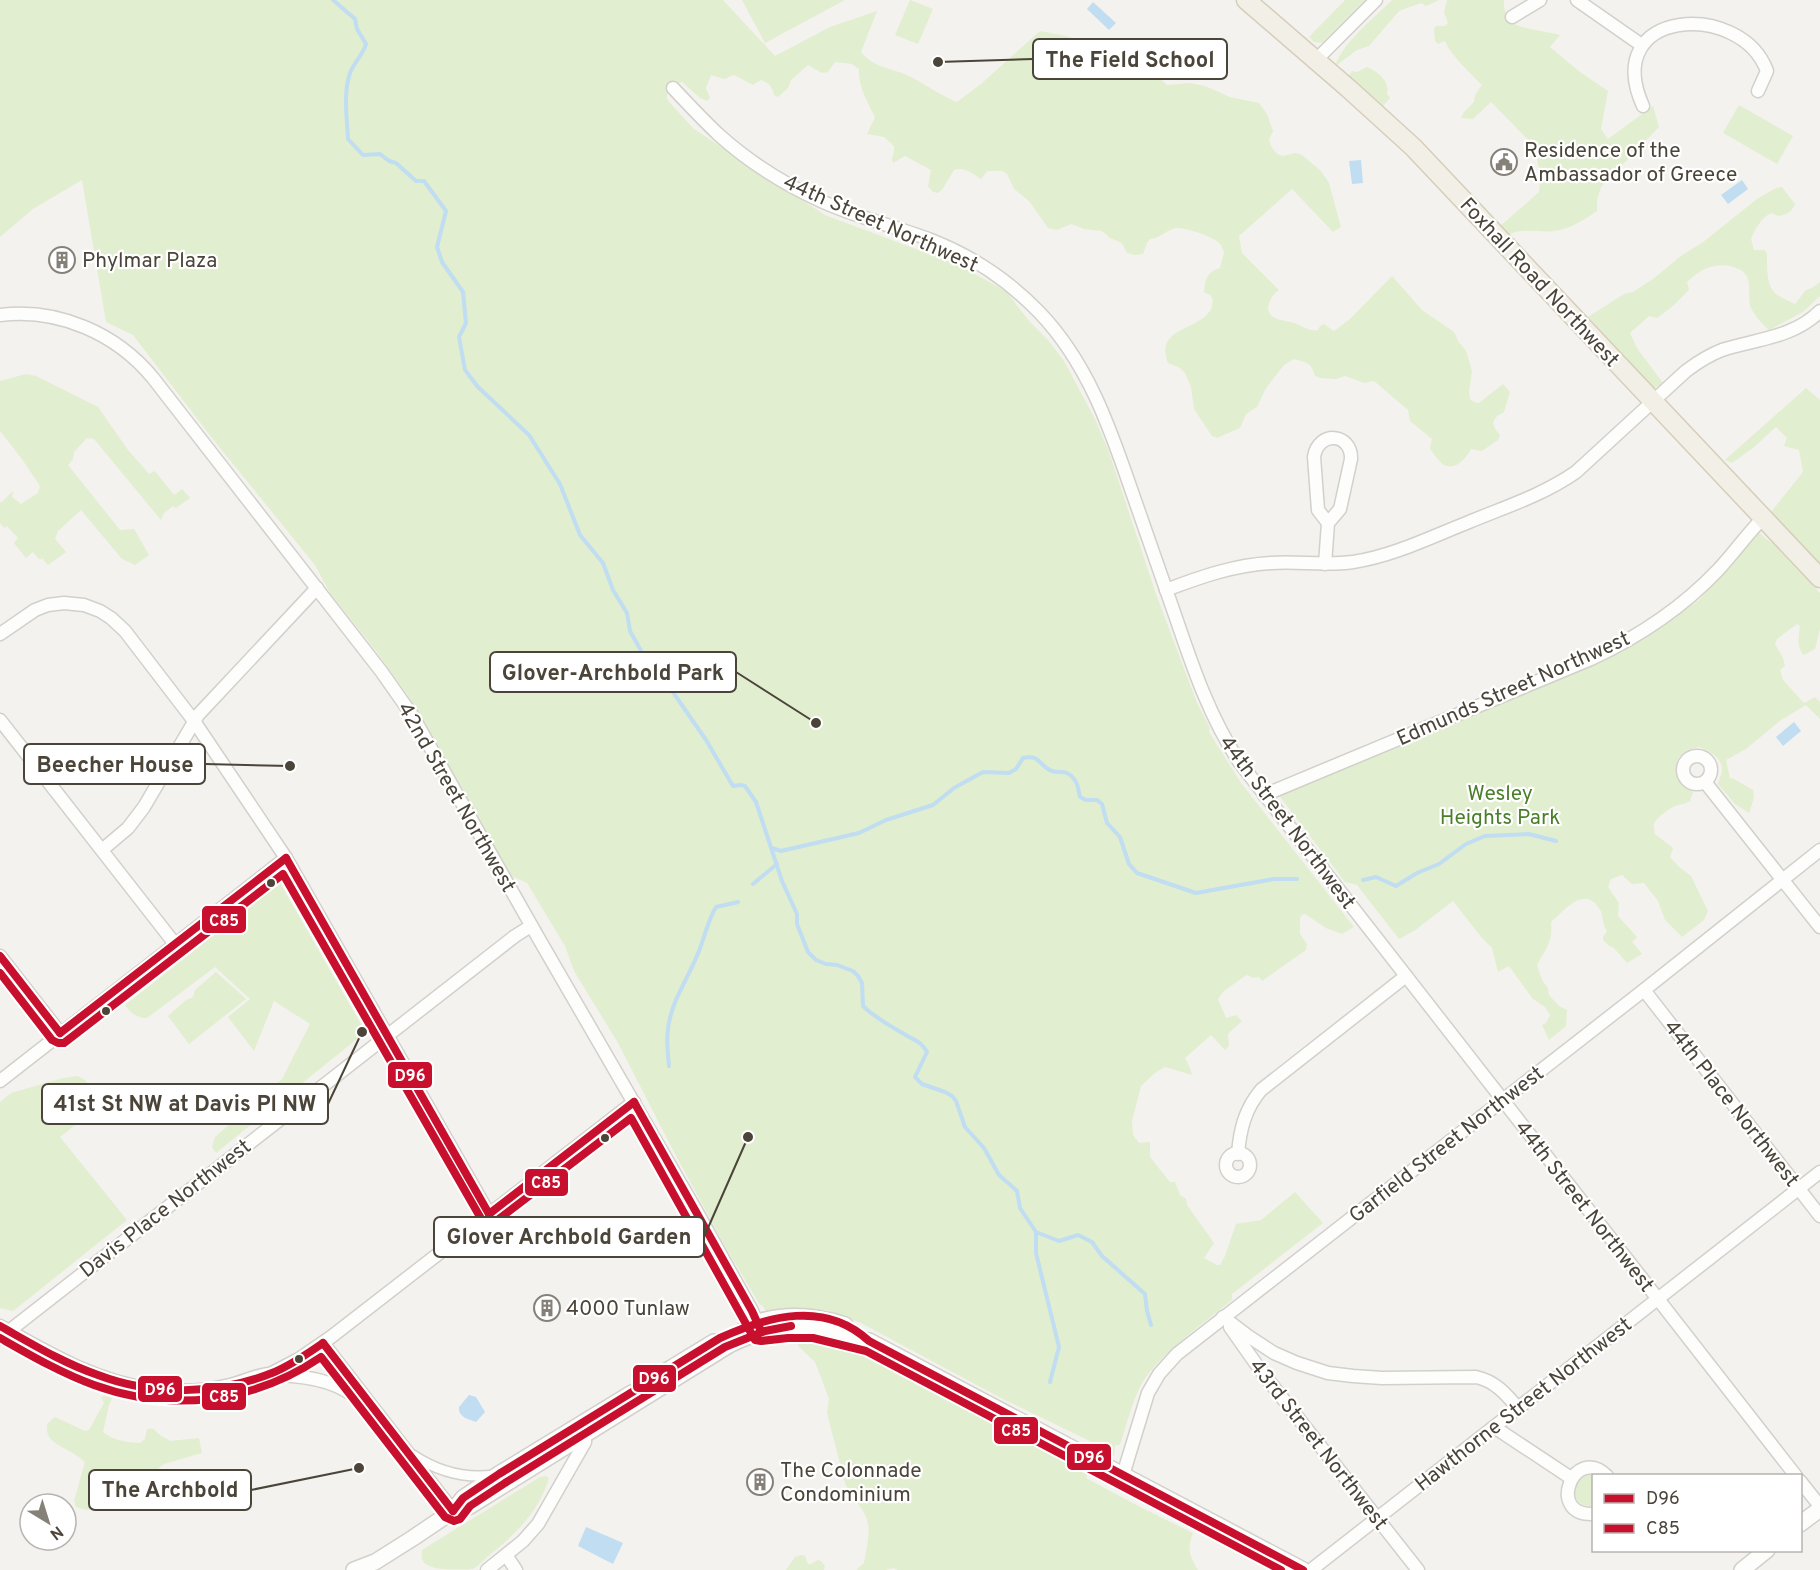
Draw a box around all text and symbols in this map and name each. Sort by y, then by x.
callout: The Field School [1033,39,1227,79]
text: The Field School [1045,48,1215,75]
place label: Residence of the Ambassador of Greece [1524,138,1737,189]
public building icon: Residence of the Ambassador of Greece [1489,147,1519,177]
street label: 44th Street Northwest [779,169,982,280]
street label: Foxhall Road Northwest [1453,193,1625,374]
building icon: Phylmar Plaza [47,245,77,275]
place label: Phylmar Plaza [82,248,217,275]
street label: Edmunds Street Northwest [1393,626,1634,753]
callout: Glover-Archbold Park [490,652,736,692]
text: Glover-Archbold Park [502,661,724,688]
street label: 42nd Street Northwest [390,698,521,898]
street label: 44th Street Northwest [1213,731,1361,915]
callout: Beecher House [24,744,205,784]
text: Beecher House [37,753,193,780]
park label: Wesley Heights Park [1440,781,1560,832]
unlabelled marker [265,877,277,889]
line badge: C85 [201,905,247,934]
text: C85 [209,912,239,932]
unlabelled marker [100,1005,112,1017]
street label: 44th Place Northwest [1657,1015,1805,1193]
line badge: D96 [387,1061,433,1089]
street label: Garfield Street Northwest [1344,1061,1550,1230]
text: D96 [394,1067,426,1087]
callout: 41st St NW at Davis Pl NW [42,1084,328,1124]
text: 41st St NW at Davis Pl NW [54,1092,316,1119]
street label: 44th Street Northwest [1508,1116,1659,1298]
unlabelled marker [599,1132,611,1144]
street label: Davis Place Northwest [75,1134,257,1285]
line badge: C85 [524,1168,569,1197]
text: C85 [531,1174,561,1194]
callout: Glover Archbold Garden [434,1217,704,1257]
text: Glover Archbold Garden [447,1225,691,1252]
building icon: 4000 Tunlaw [532,1293,562,1323]
place label: 4000 Tunlaw [566,1296,690,1323]
street label: Hawthorne Street Northwest [1410,1312,1638,1498]
unlabelled marker [293,1353,305,1365]
street label: 43rd Street Northwest [1242,1354,1393,1536]
line badge: D96 [632,1364,677,1393]
text: D96 [638,1370,670,1390]
line badge: D96 [137,1375,183,1403]
text: D96 [144,1381,176,1401]
line badge: C85 [201,1382,247,1411]
text: C85 [209,1388,239,1408]
line badge: C85 [993,1416,1039,1445]
text: C85 [1001,1422,1031,1442]
line badge: D96 [1066,1443,1112,1471]
text: D96 [1073,1449,1105,1469]
place label: The Colonnade Condominium [780,1458,922,1509]
building icon: The Colonnade Condominium [745,1467,775,1497]
callout: The Archbold [89,1470,251,1510]
legend [1592,1474,1802,1552]
text: The Archbold [102,1478,238,1505]
text: D96 [1646,1488,1680,1511]
north arrow [18,1492,78,1552]
text: C85 [1646,1518,1680,1541]
text: N [45,1521,67,1544]

